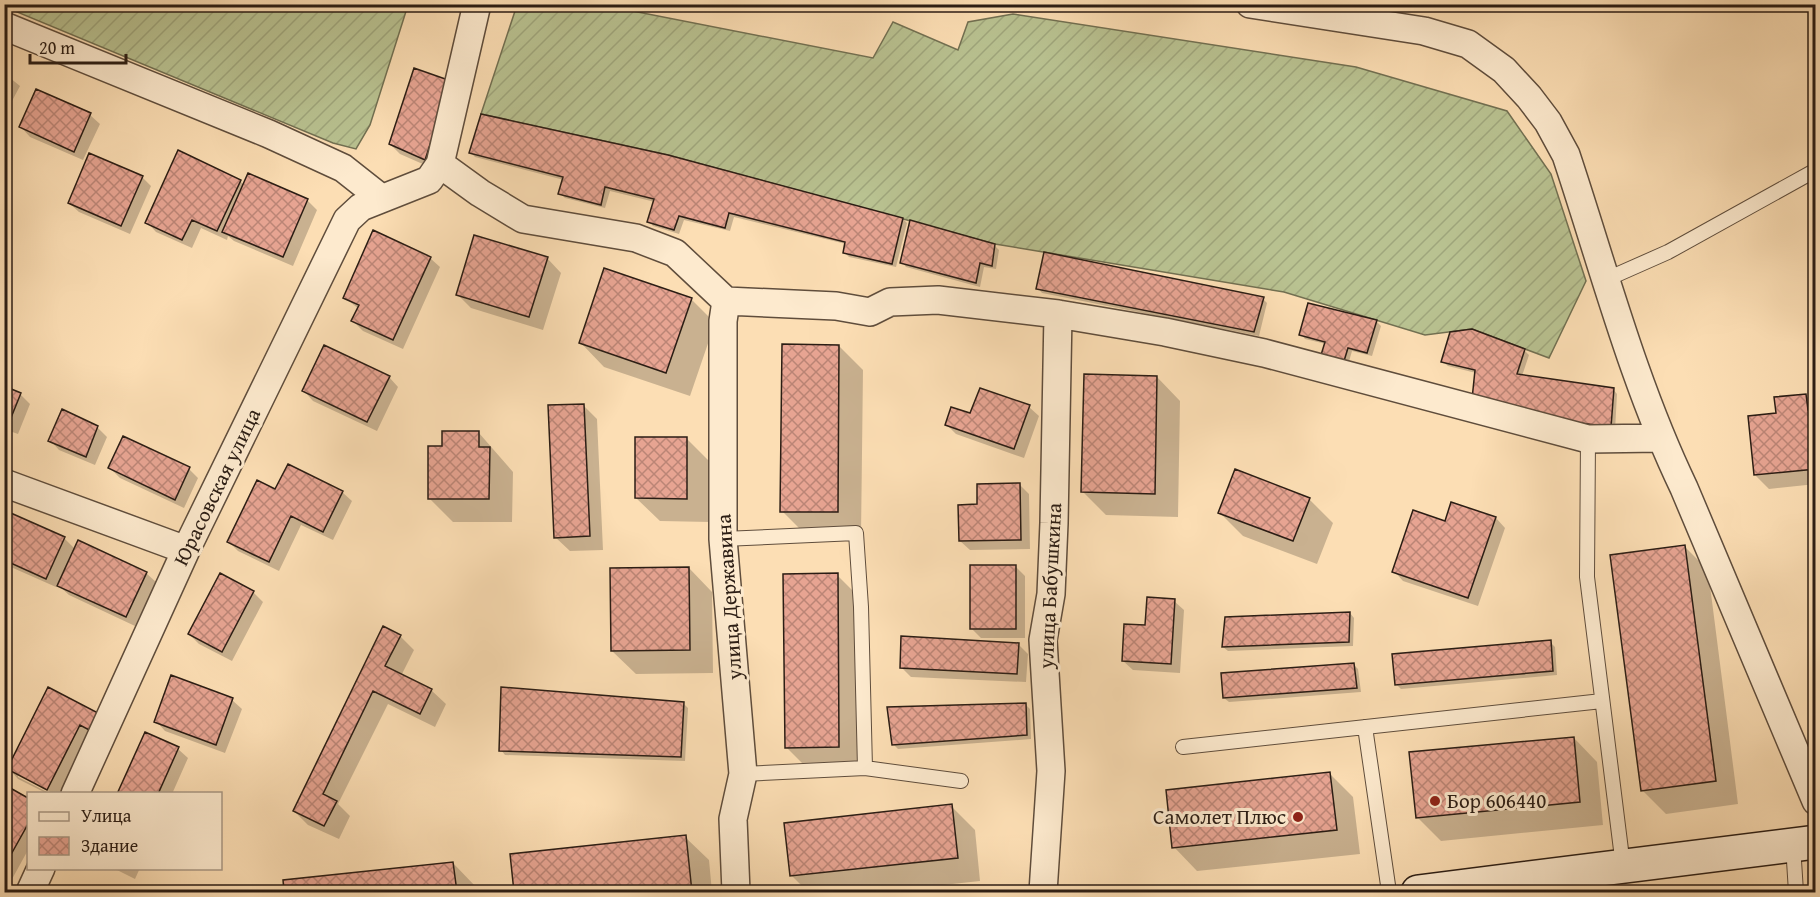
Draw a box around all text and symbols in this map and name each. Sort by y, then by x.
scale bar [30,27,126,65]
text: 20 m [39,34,75,61]
street label: Юрасовская улица [165,403,268,571]
street label: улица Бабушкина [1030,502,1069,671]
street label: улица Державина [707,513,750,682]
place label: Бор 606440 [1447,785,1546,816]
legend [27,792,222,870]
marker: Бор 606440 [1428,794,1442,808]
place label: Самолет Плюс [1153,801,1286,832]
text: Улица [81,802,132,829]
marker: Самолет Плюс [1291,810,1305,824]
text: Здание [81,832,138,859]

